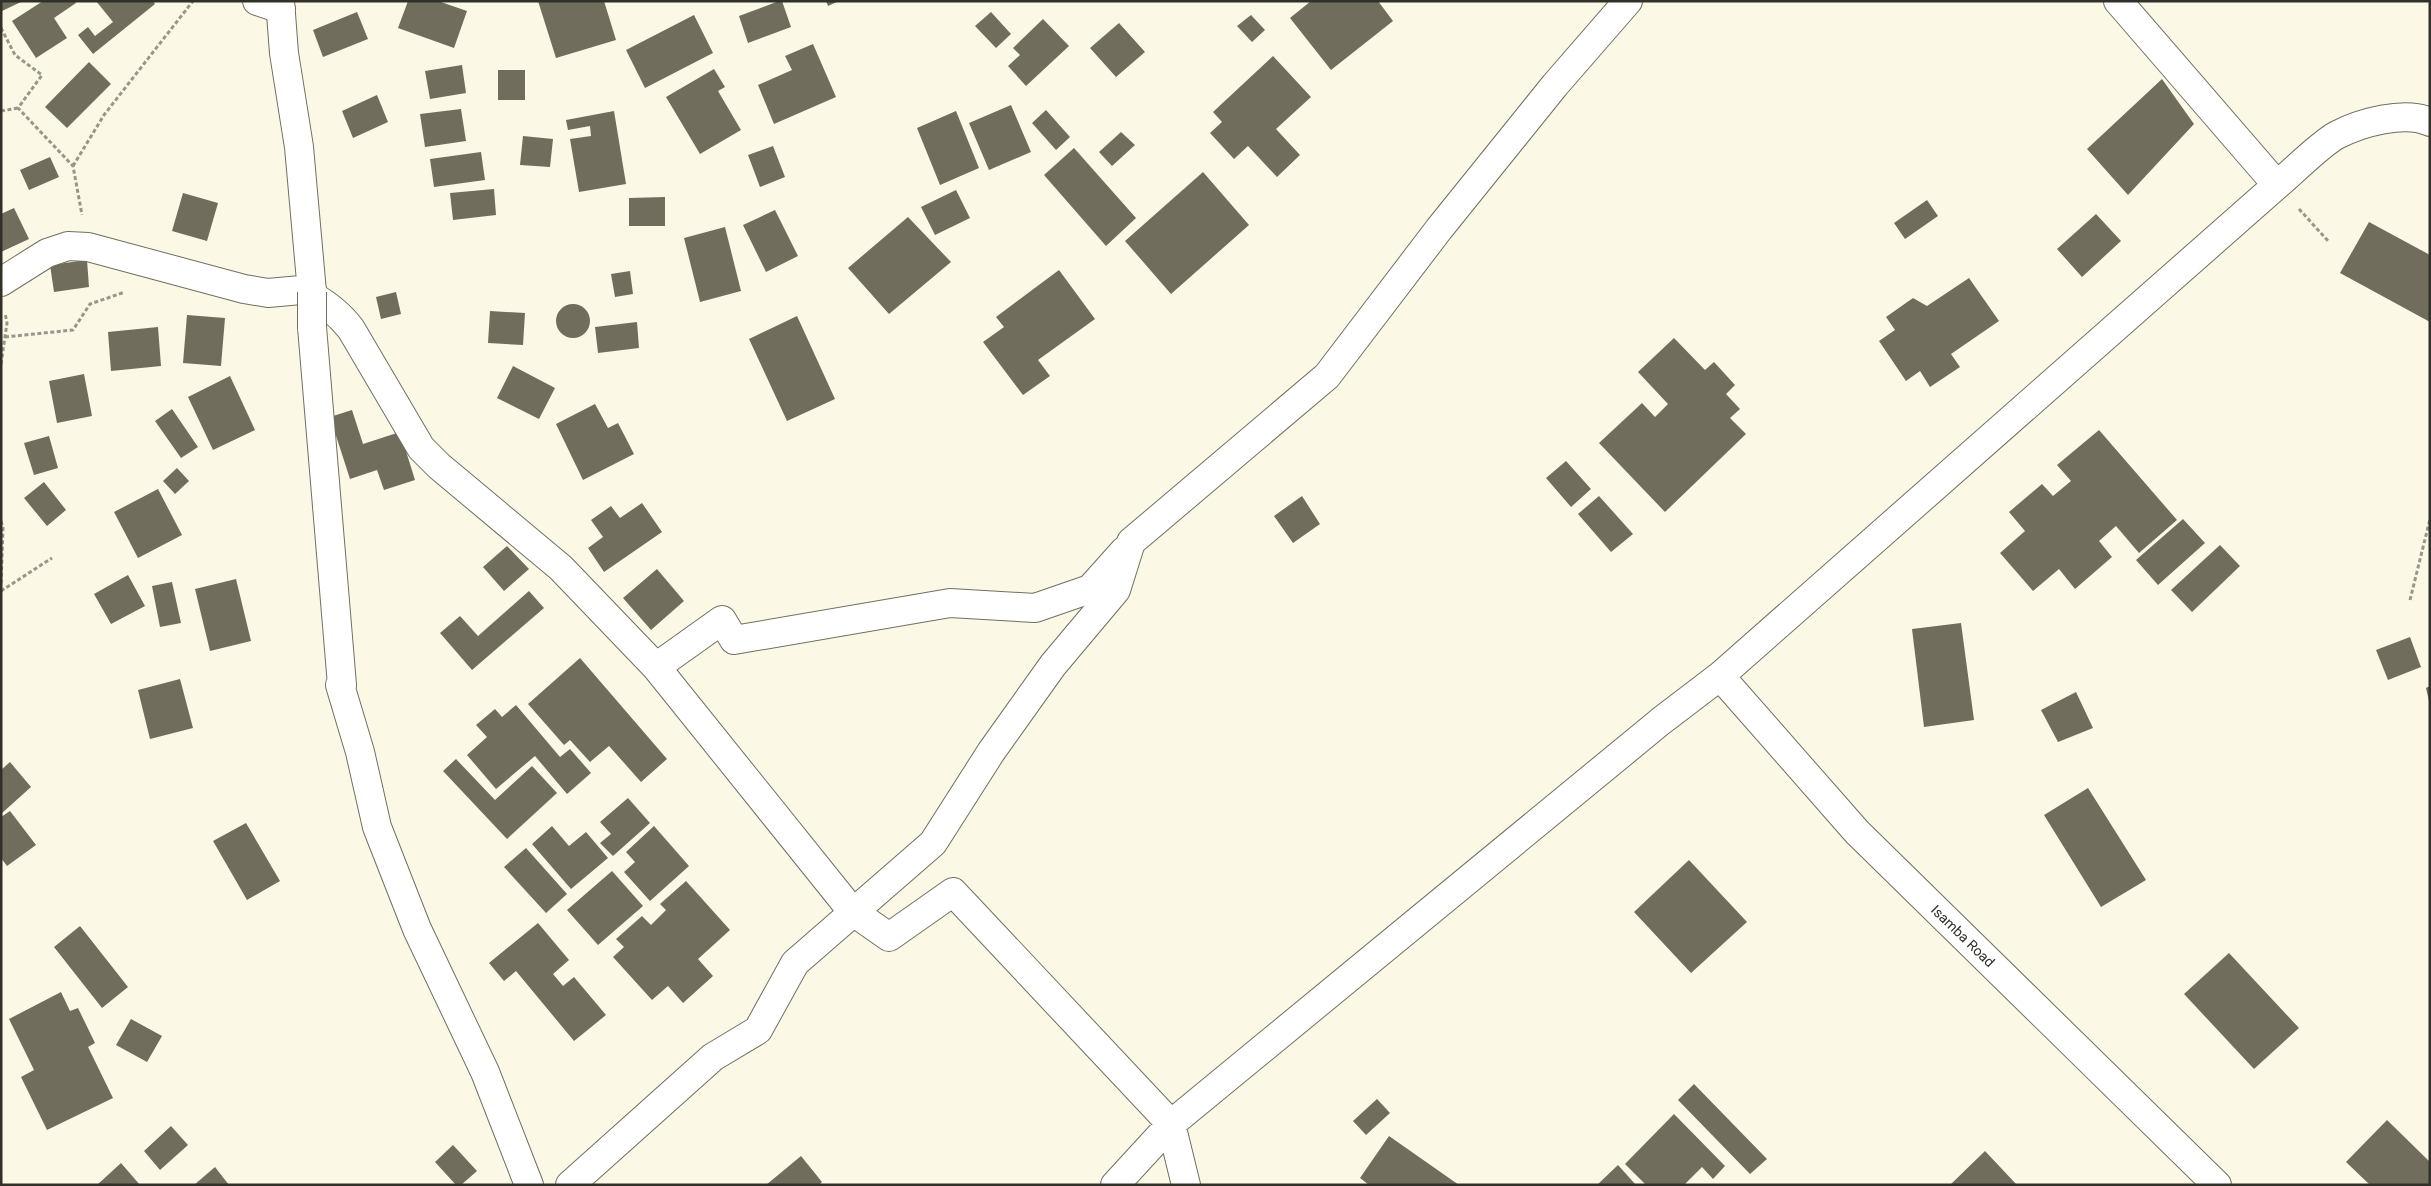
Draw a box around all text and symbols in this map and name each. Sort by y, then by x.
street label: Isamba Road [1928,902,1998,970]

